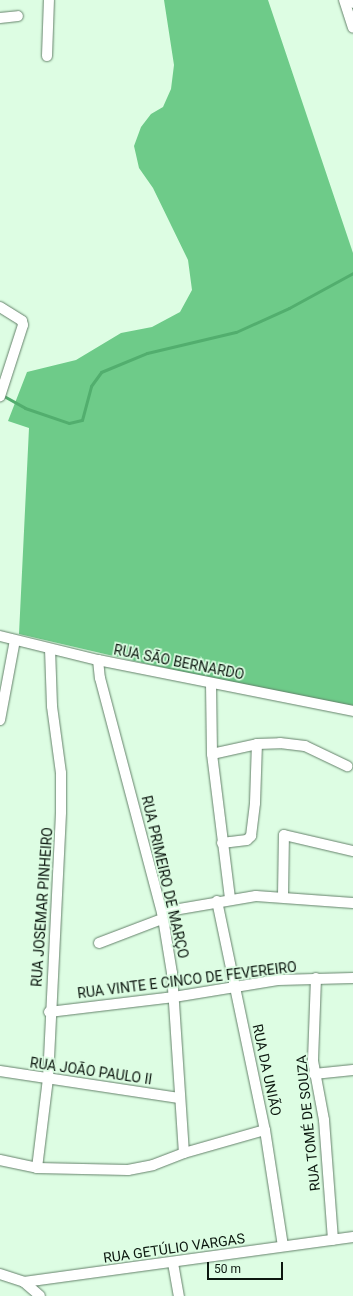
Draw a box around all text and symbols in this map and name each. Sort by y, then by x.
street label: RUA SÃO BERNARDO [112,641,246,683]
street label: RUA PRIMEIRO DE MARÇO [138,794,192,960]
street label: RUA JOSEMAR PINHEIRO [28,827,56,987]
street label: RUA VINTE E CINCO DE FEVEREIRO [76,958,298,1002]
street label: RUA DA UNIÃO [249,1023,285,1117]
street label: RUA JOÃO PAULO II [29,1054,153,1088]
street label: RUA TOMÉ DE SOUZA [292,1054,324,1192]
street label: RUA GETÚLIO VARGAS [102,1230,246,1266]
scale bar [209,1254,285,1280]
text: 50 m [214,1262,241,1276]

